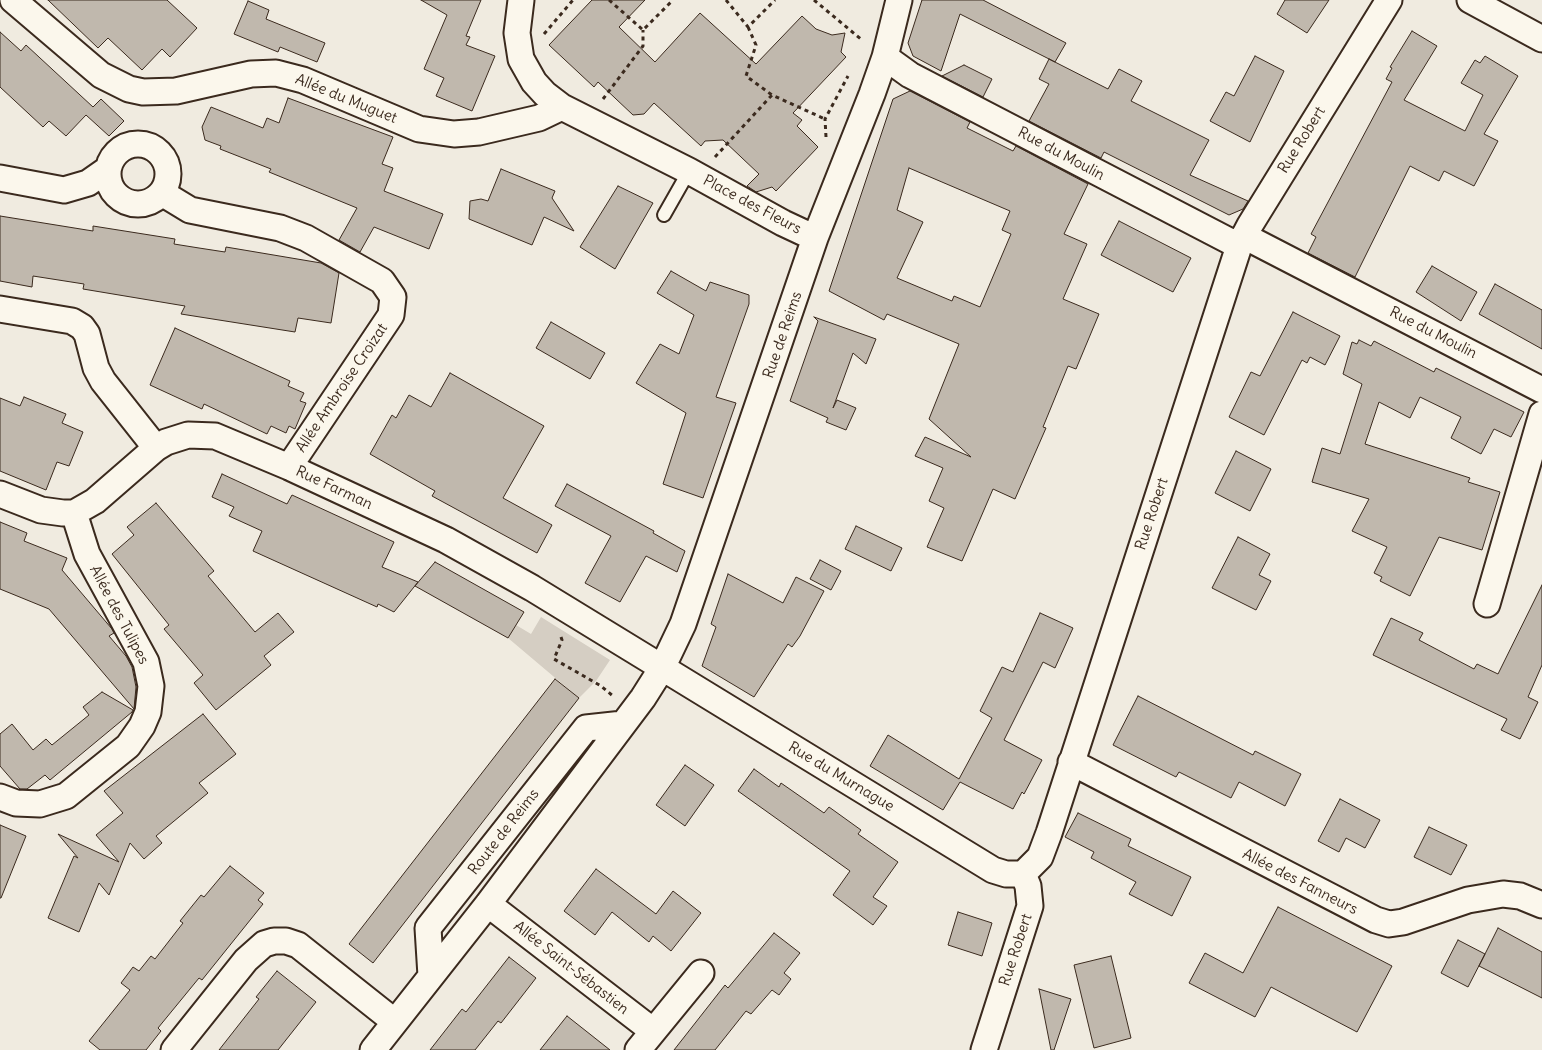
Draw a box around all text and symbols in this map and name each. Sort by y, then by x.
street label: Allée du Muguet [292,70,400,128]
street label: Rue Robert [1274,103,1330,177]
street label: Rue du Moulin [1015,124,1107,184]
street label: Place des Fleurs [700,172,804,238]
street label: Rue de Reims [760,289,806,381]
street label: Rue du Moulin [1386,303,1480,363]
street label: Allée Ambroise Croizat [292,320,392,456]
street label: Rue Farman [293,462,375,514]
street label: Rue Robert [1132,475,1172,553]
street label: Allée des Tulipes [85,563,153,667]
street label: Rue du Murnague [785,738,897,816]
street label: Route de Reims [465,785,543,879]
street label: Allée des Fanneurs [1239,845,1361,919]
street label: Rue Robert [996,911,1036,989]
street label: Allée Saint-Sébastien [510,918,632,1018]

